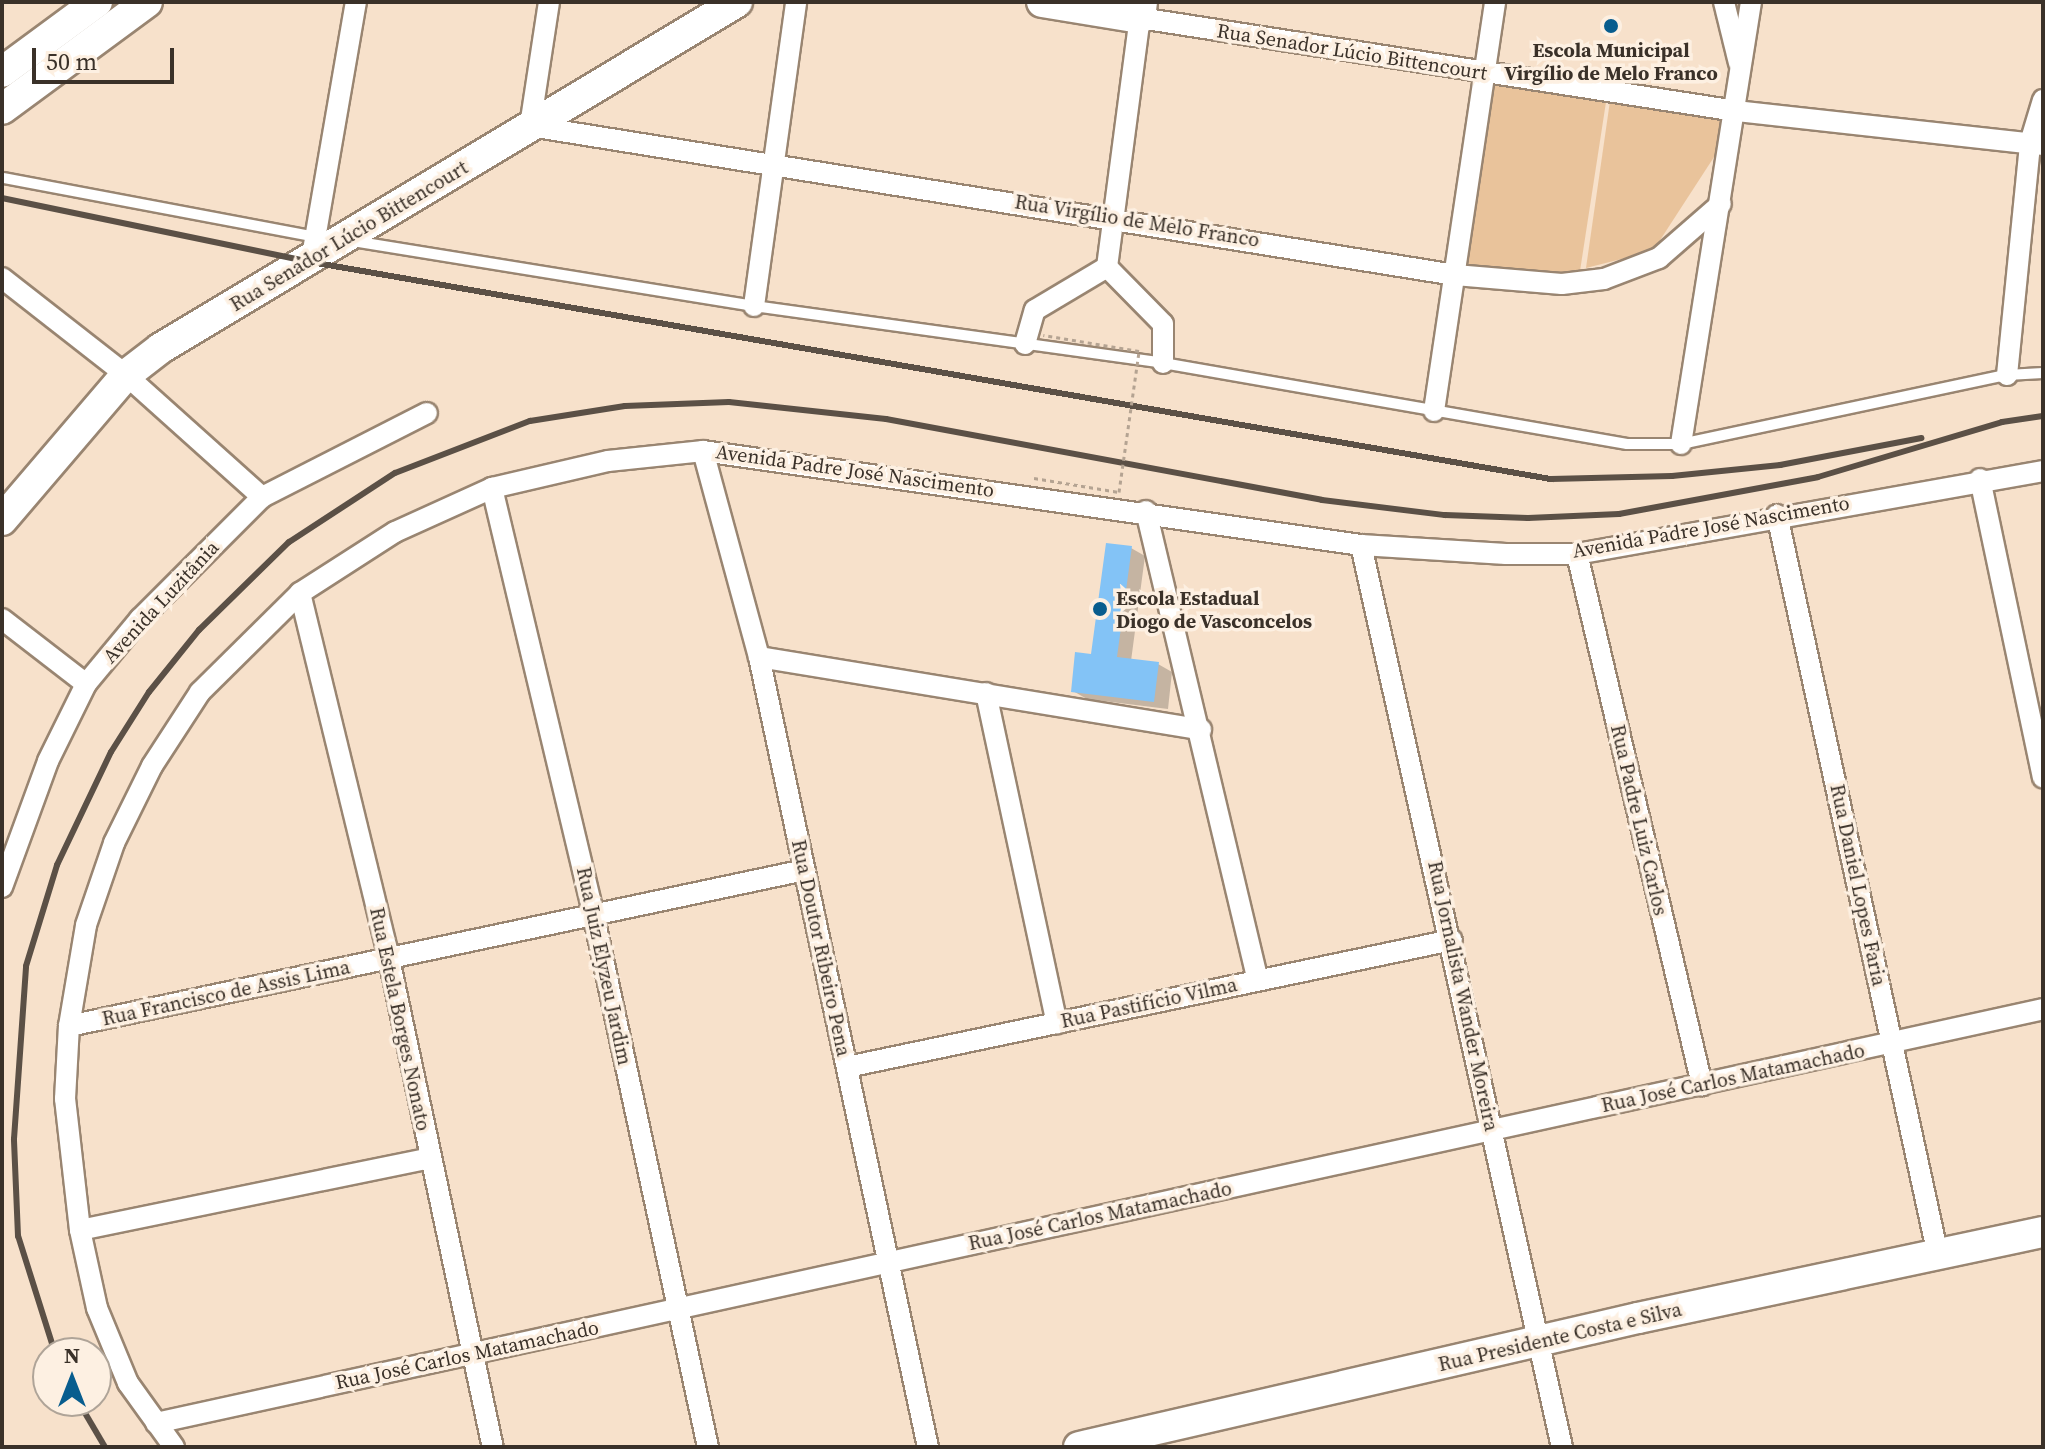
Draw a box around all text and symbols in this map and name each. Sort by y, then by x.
marker: Escola Municipal Virgílio de Melo Franco [1602,17,1620,35]
street label: Rua Senador Lúcio Bittencourt [1215,19,1489,85]
scale bar [36,32,178,82]
place label: Escola Municipal Virgílio de Melo Franco [1504,38,1718,85]
text: 50 m [46,45,97,78]
street label: Rua Senador Lúcio Bittencourt [226,155,472,317]
street label: Rua Virgílio de Melo Franco [1013,190,1261,252]
street label: Avenida Padre José Nascimento [714,440,996,502]
street label: Avenida Padre José Nascimento [1571,491,1851,563]
street label: Avenida Luzitânia [98,536,224,668]
place label: Escola Estadual Diogo de Vasconcelos [1116,586,1313,633]
marker: Escola Estadual Diogo de Vasconcelos [1091,600,1109,618]
street label: Rua Padre Luiz Carlos [1605,722,1673,918]
street label: Rua Daniel Lopes Faria [1825,782,1891,988]
street label: Rua Doutor Ribeiro Pena [786,837,856,1059]
street label: Rua Jornalista Wander Moreira [1423,858,1503,1134]
street label: Rua Juiz Elyzeu Jardim [571,865,637,1067]
street label: Rua Estela Borges Nonato [365,905,435,1133]
street label: Rua Francisco de Assis Lima [100,955,352,1031]
street label: Rua Pastifício Vilma [1058,973,1240,1033]
street label: Rua José Carlos Matamachado [1599,1038,1867,1118]
street label: Rua José Carlos Matamachado [966,1176,1234,1256]
street label: Rua Presidente Costa e Silva [1436,1297,1684,1377]
street label: Rua José Carlos Matamachado [333,1315,601,1395]
north arrow [32,1337,112,1417]
text: N [64,1340,80,1370]

